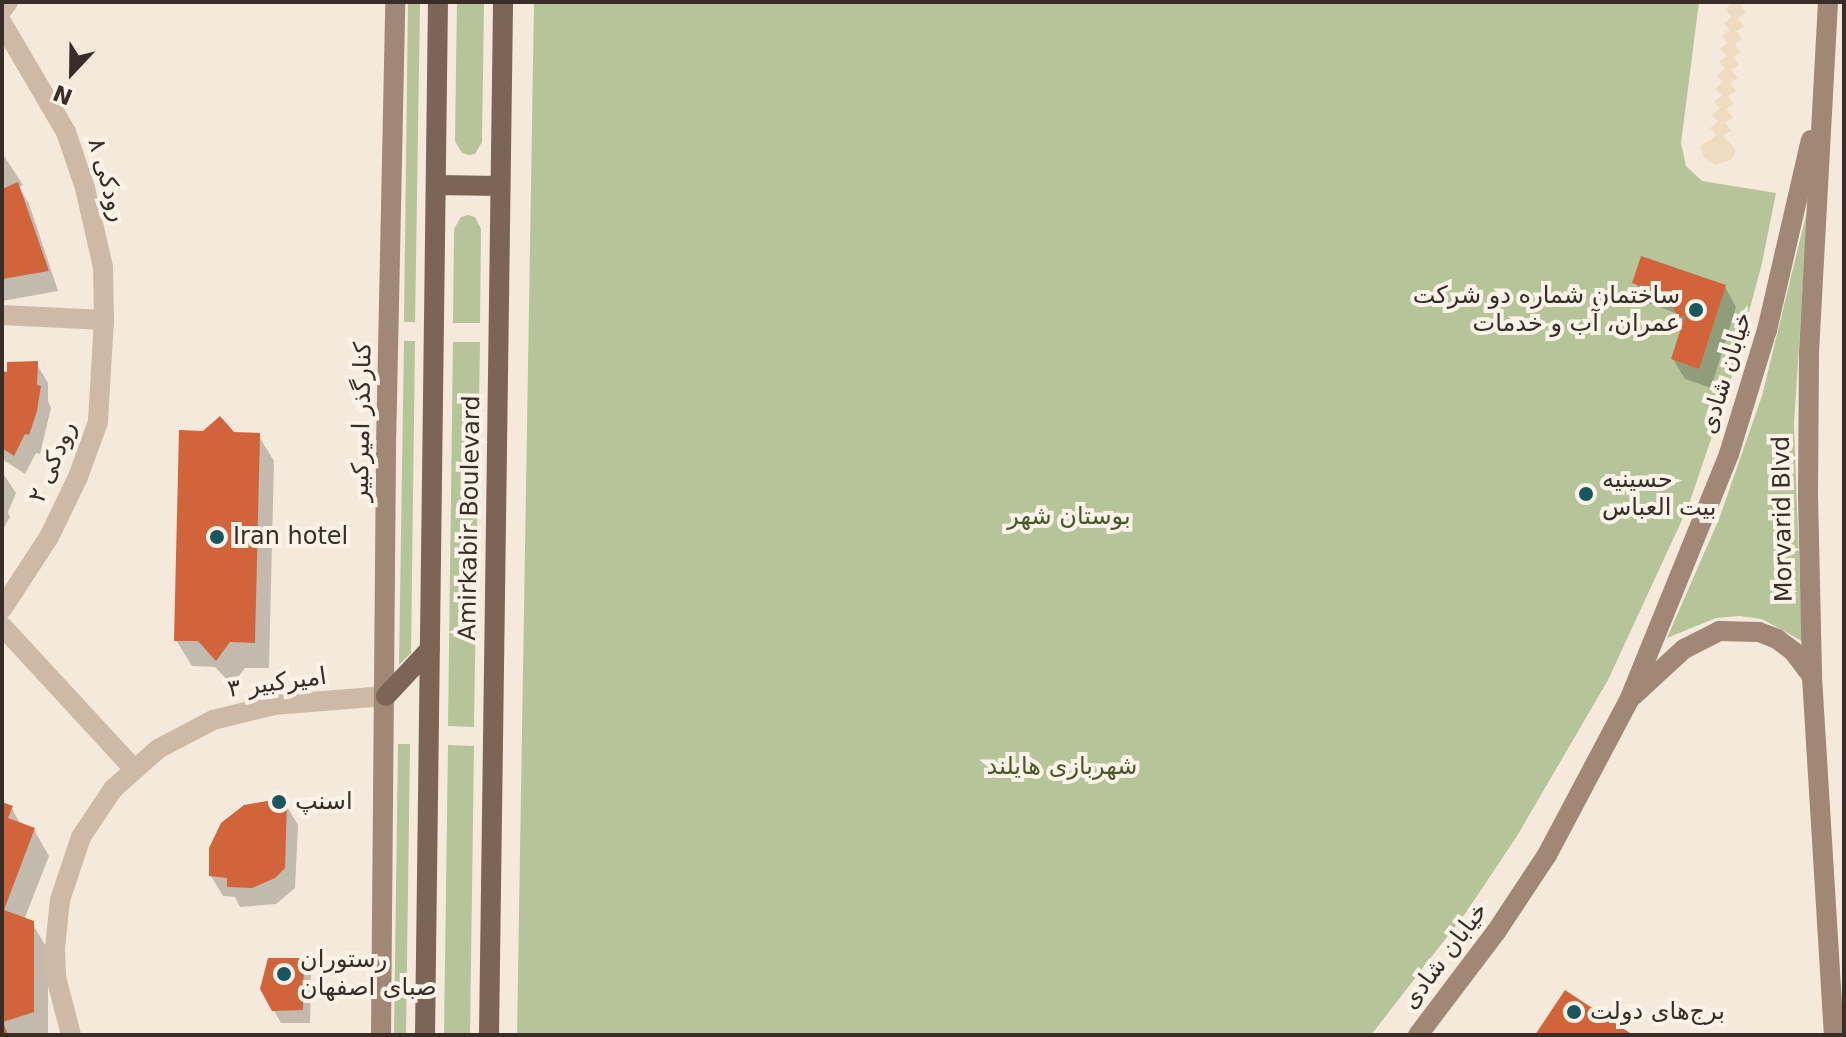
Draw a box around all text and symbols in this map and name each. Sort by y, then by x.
north arrow [32,32,112,112]
text: N [50,80,76,110]
street label: رودکی ۸ [81,135,133,225]
place label: ساختمان شماره دو شرکت عمران، آب و خدمات [1413,282,1680,338]
marker: ساختمان شماره دو شرکت عمران، آب و خدمات [1687,301,1705,319]
street label: خیابان شادی [1694,309,1758,437]
street label: کنارگذر امیرکبیر [346,342,378,502]
street label: Amirkabir Boulevard [453,395,487,641]
street label: رودکی ۲ [23,417,83,507]
street label: Morvarid Blvd [1767,436,1799,602]
place label: حسینیه بیت العباس [1602,466,1717,522]
marker: حسینیه بیت العباس [1577,485,1595,503]
park label: بوستان شهر [1007,503,1131,531]
place label: Iran hotel [233,523,348,551]
marker: Iran hotel [208,528,226,546]
street label: امیرکبیر ۳ [226,662,328,704]
park label: شهربازی هایلند [987,753,1137,781]
place label: اسنپ [295,788,353,816]
marker: اسنپ [270,793,288,811]
street label: خیابان شادی [1396,897,1494,1015]
place label: رستوران صبای اصفهان [300,946,437,1002]
marker: رستوران صبای اصفهان [275,965,293,983]
place label: برج‌های دولت [1590,998,1725,1026]
marker: برج‌های دولت [1565,1003,1583,1021]

